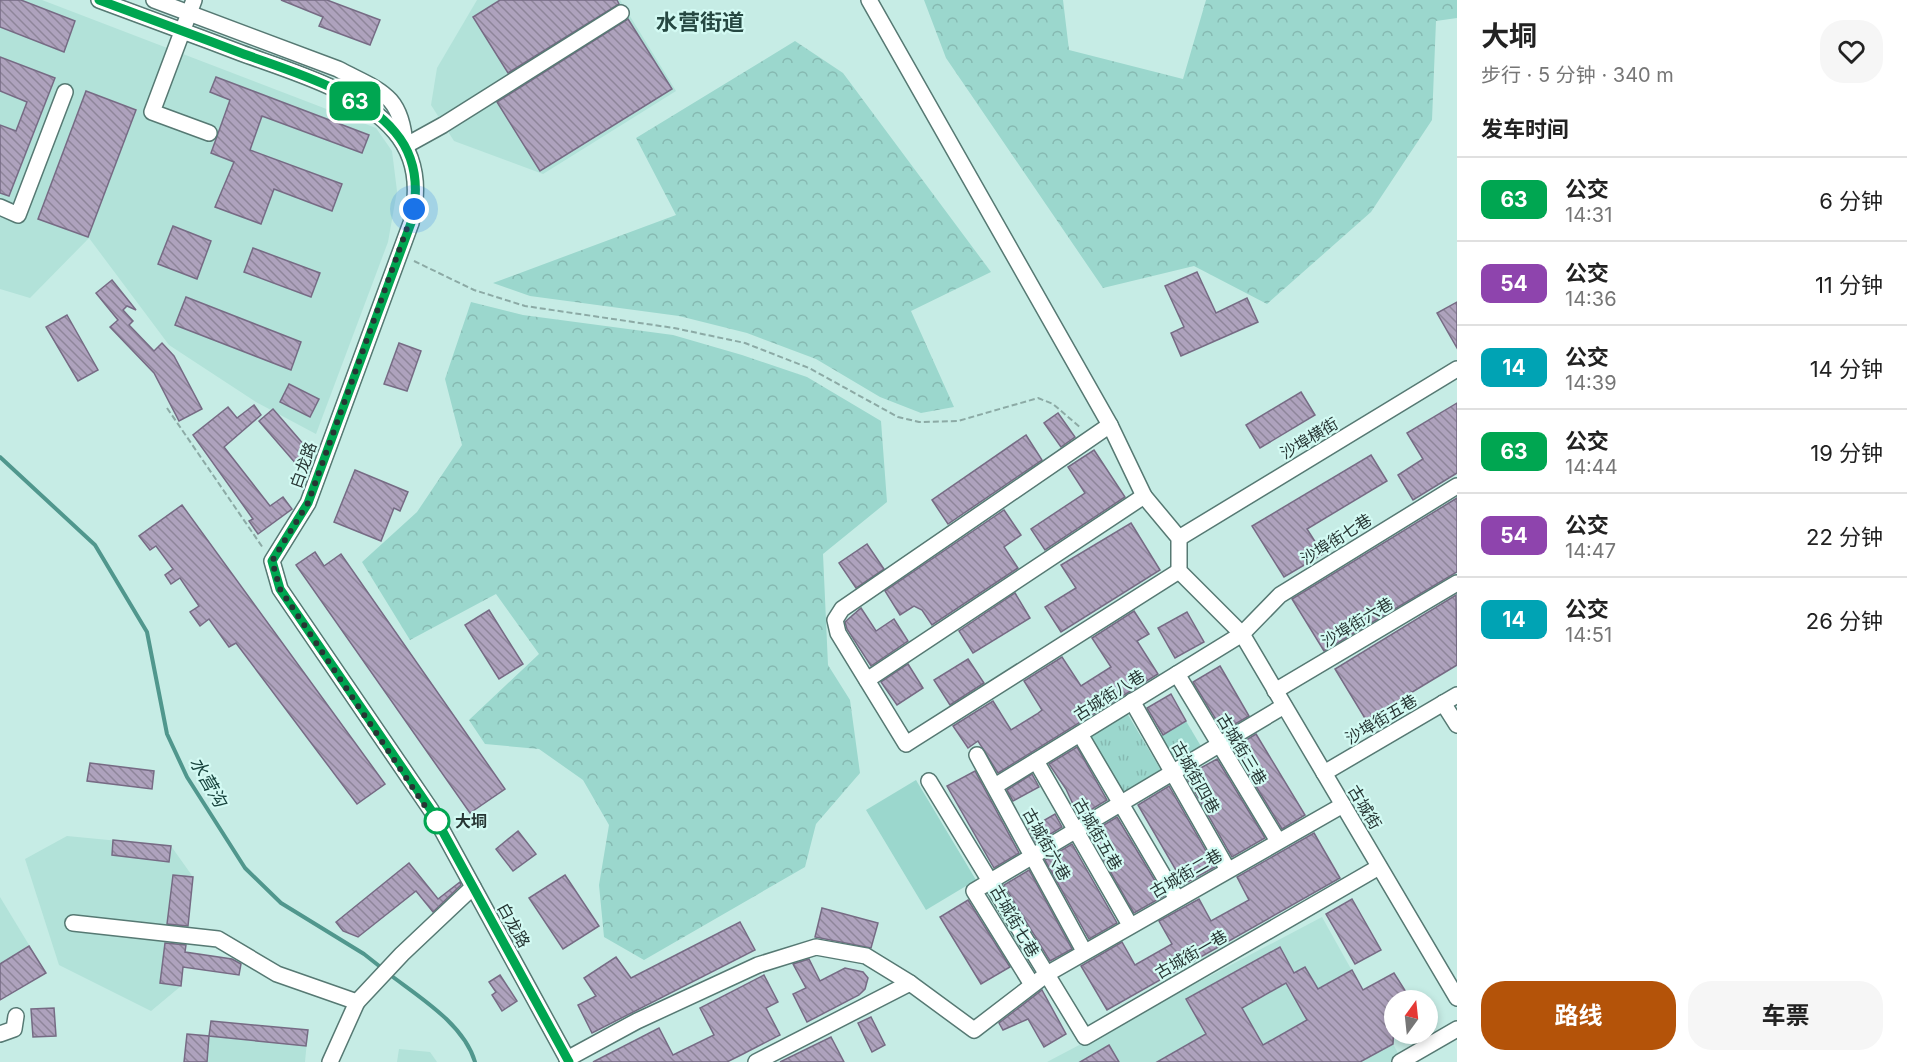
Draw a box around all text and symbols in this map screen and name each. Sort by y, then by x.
district label: 水营街道 [656,9,744,35]
text: 大垌 [1481,19,1537,53]
button: heart [1820,20,1883,83]
text: 步行 · 5 分钟 · 340 m [1481,63,1674,87]
line badge: 63 [328,82,382,120]
text: 63 [341,89,369,114]
text: 发车时间 [1481,116,1569,142]
text: 公交 [1565,176,1609,202]
text: 63 [1500,187,1528,212]
text: 6 分钟 [1819,188,1883,214]
your location [399,194,429,224]
text: 14:31 [1565,203,1612,227]
text: 公交 [1565,260,1609,286]
text: 54 [1500,271,1528,296]
text: 11 分钟 [1815,272,1883,298]
text: 14:36 [1565,287,1617,311]
text: 公交 [1565,344,1609,370]
text: 14 [1502,355,1526,380]
text: 14 分钟 [1810,356,1883,382]
text: 14:39 [1565,371,1617,395]
street label: 沙埠横街 [1276,413,1342,463]
text: 公交 [1565,428,1609,454]
street label: 白龙路 [285,439,321,491]
text: 63 [1500,439,1528,464]
text: 19 分钟 [1810,440,1883,466]
text: 14:44 [1565,455,1618,479]
street label: 沙埠街七巷 [1297,509,1375,569]
text: 公交 [1565,512,1609,538]
text: 54 [1500,523,1528,548]
text: 22 分钟 [1806,524,1883,550]
text: 14:47 [1565,539,1616,563]
street label: 沙埠街六巷 [1318,593,1396,651]
text: 公交 [1565,596,1609,622]
text: 14 [1502,607,1526,632]
text: 26 分钟 [1806,608,1883,634]
text: 14:51 [1565,623,1612,647]
street label: 古城街八巷 [1070,665,1148,725]
street label: 沙埠街五巷 [1342,690,1420,748]
street label: 古城街三巷 [1213,710,1271,788]
street label: 古城街四巷 [1168,737,1224,817]
water label: 水营沟 [186,753,232,812]
street label: 古城街 [1344,781,1386,833]
street label: 古城街五巷 [1069,794,1127,874]
street label: 古城街六巷 [1019,804,1075,884]
marker: 大垌 [424,808,450,834]
place label: 大垌 [455,811,487,831]
street label: 古城街二巷 [1146,844,1226,902]
street label: 古城街七巷 [986,881,1044,961]
street label: 白龙路 [494,899,534,951]
street label: 古城街一巷 [1151,925,1231,983]
button: 路线 [1481,981,1676,1050]
button: 车票 [1688,981,1883,1050]
north arrow [1384,990,1438,1044]
map controls [1384,990,1438,1044]

